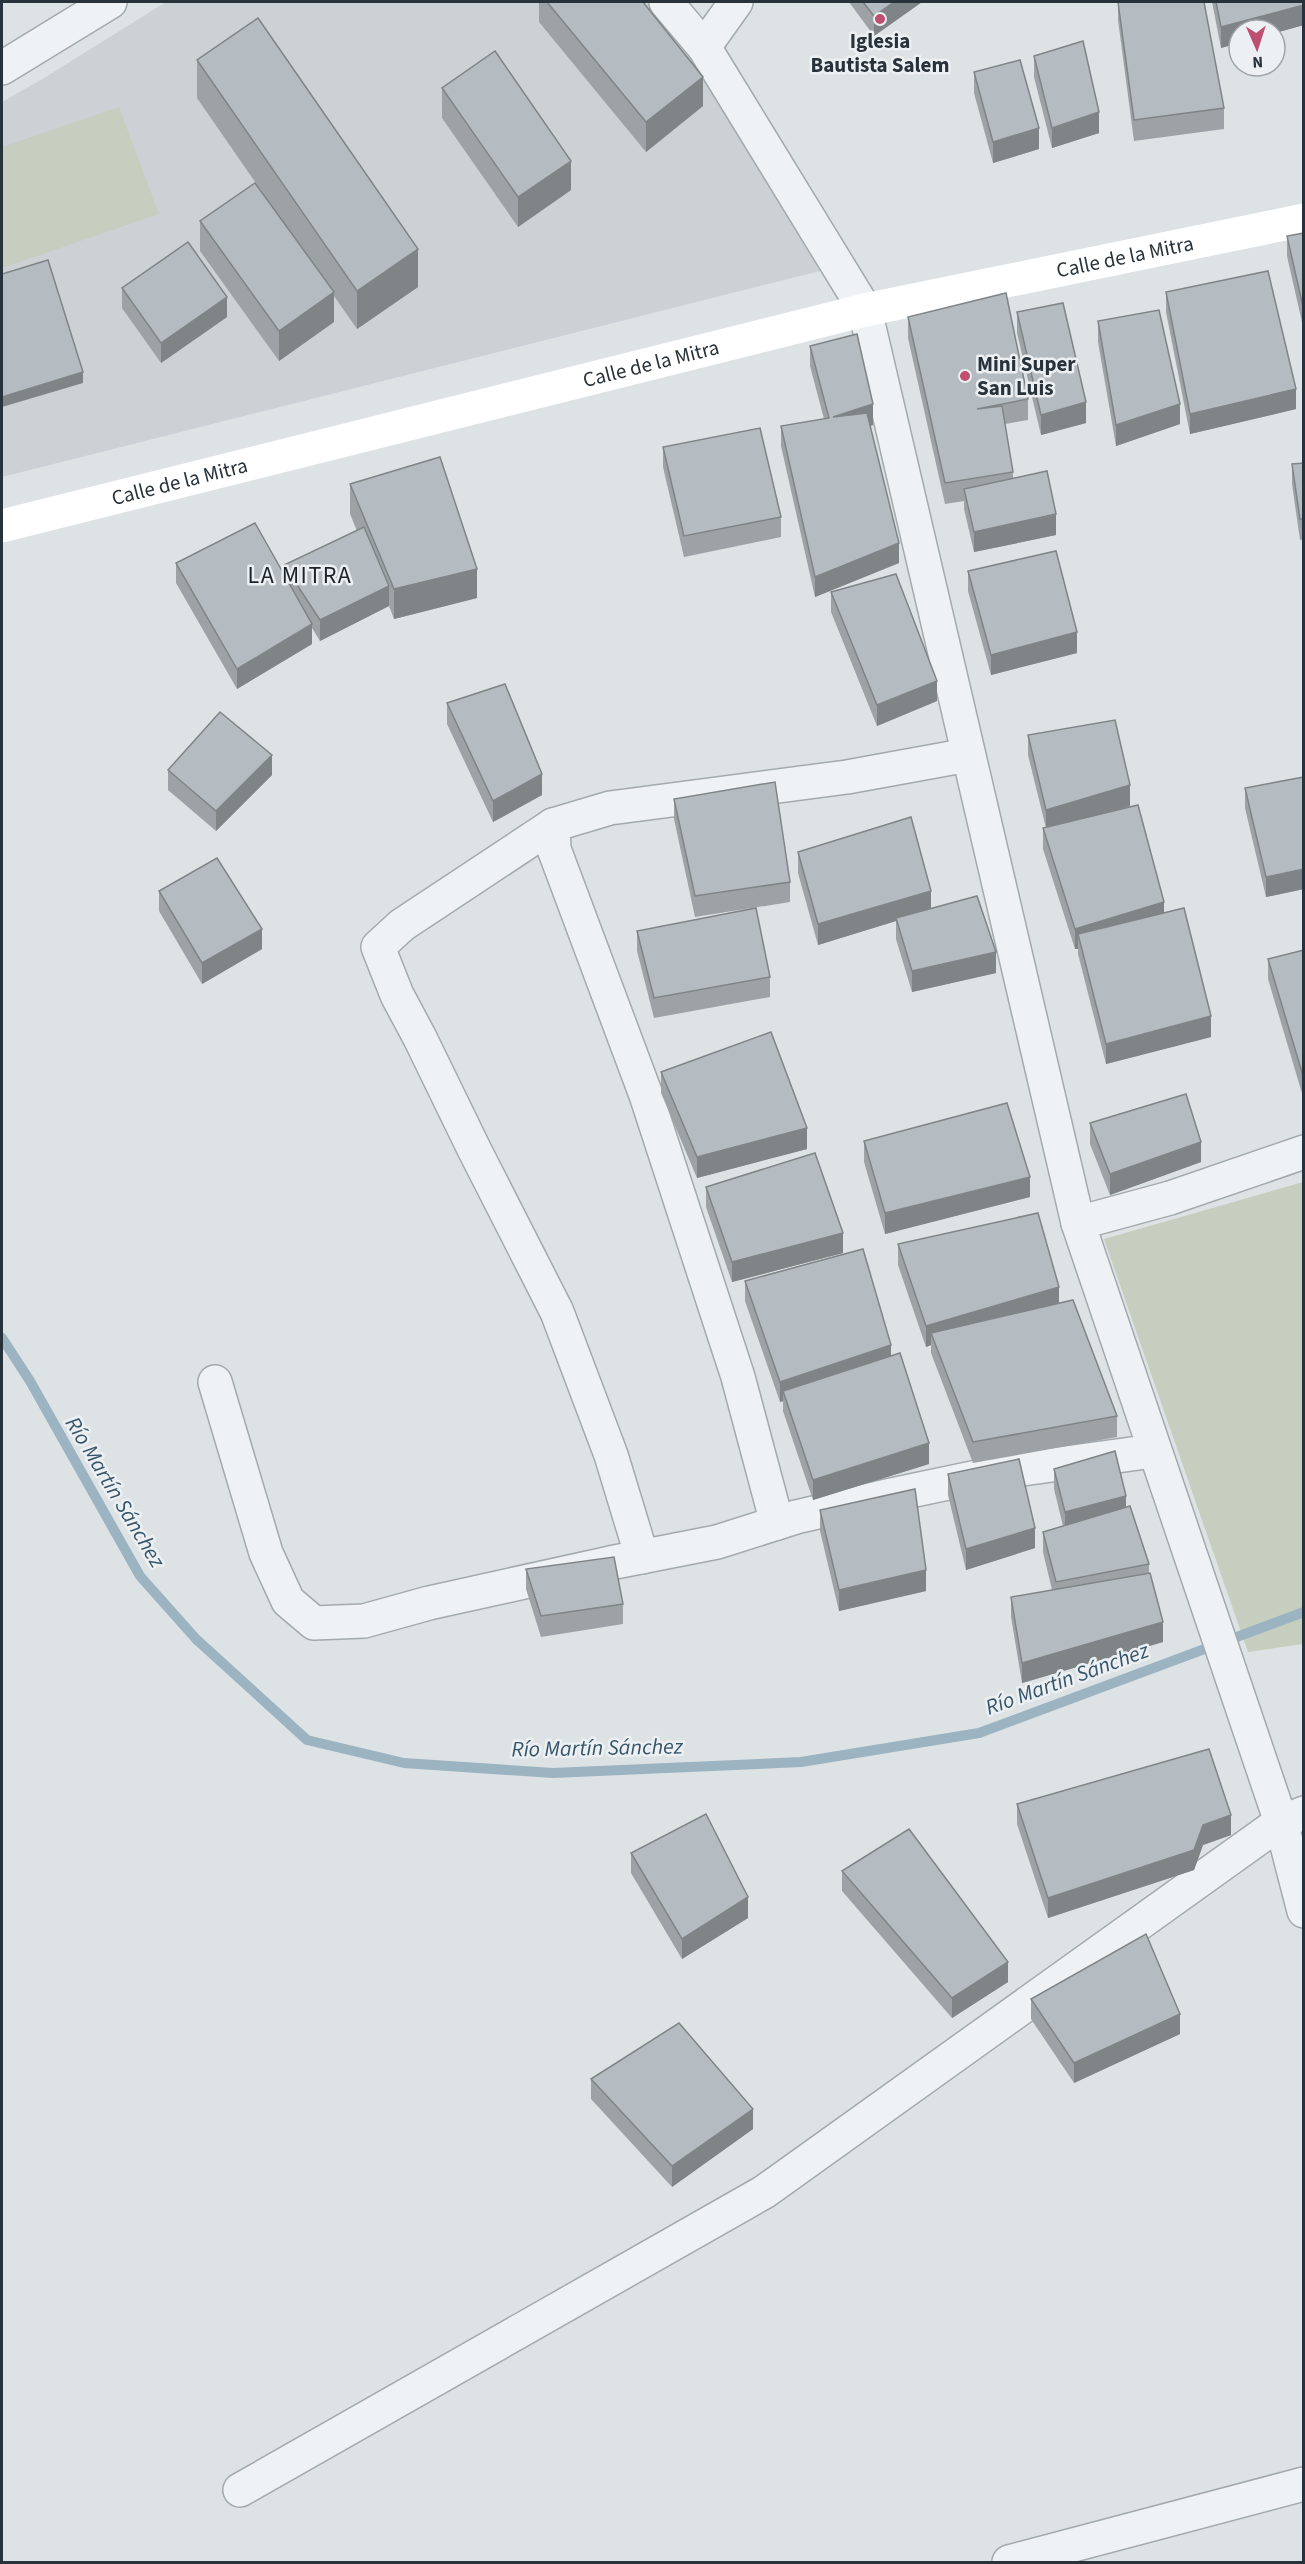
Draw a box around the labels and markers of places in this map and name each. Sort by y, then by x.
marker: Iglesia Bautista Salem [873,12,887,26]
place label: Iglesia Bautista Salem [811,26,949,80]
place label: Mini Super San Luis [977,349,1076,403]
marker: Mini Super San Luis [958,369,972,383]

